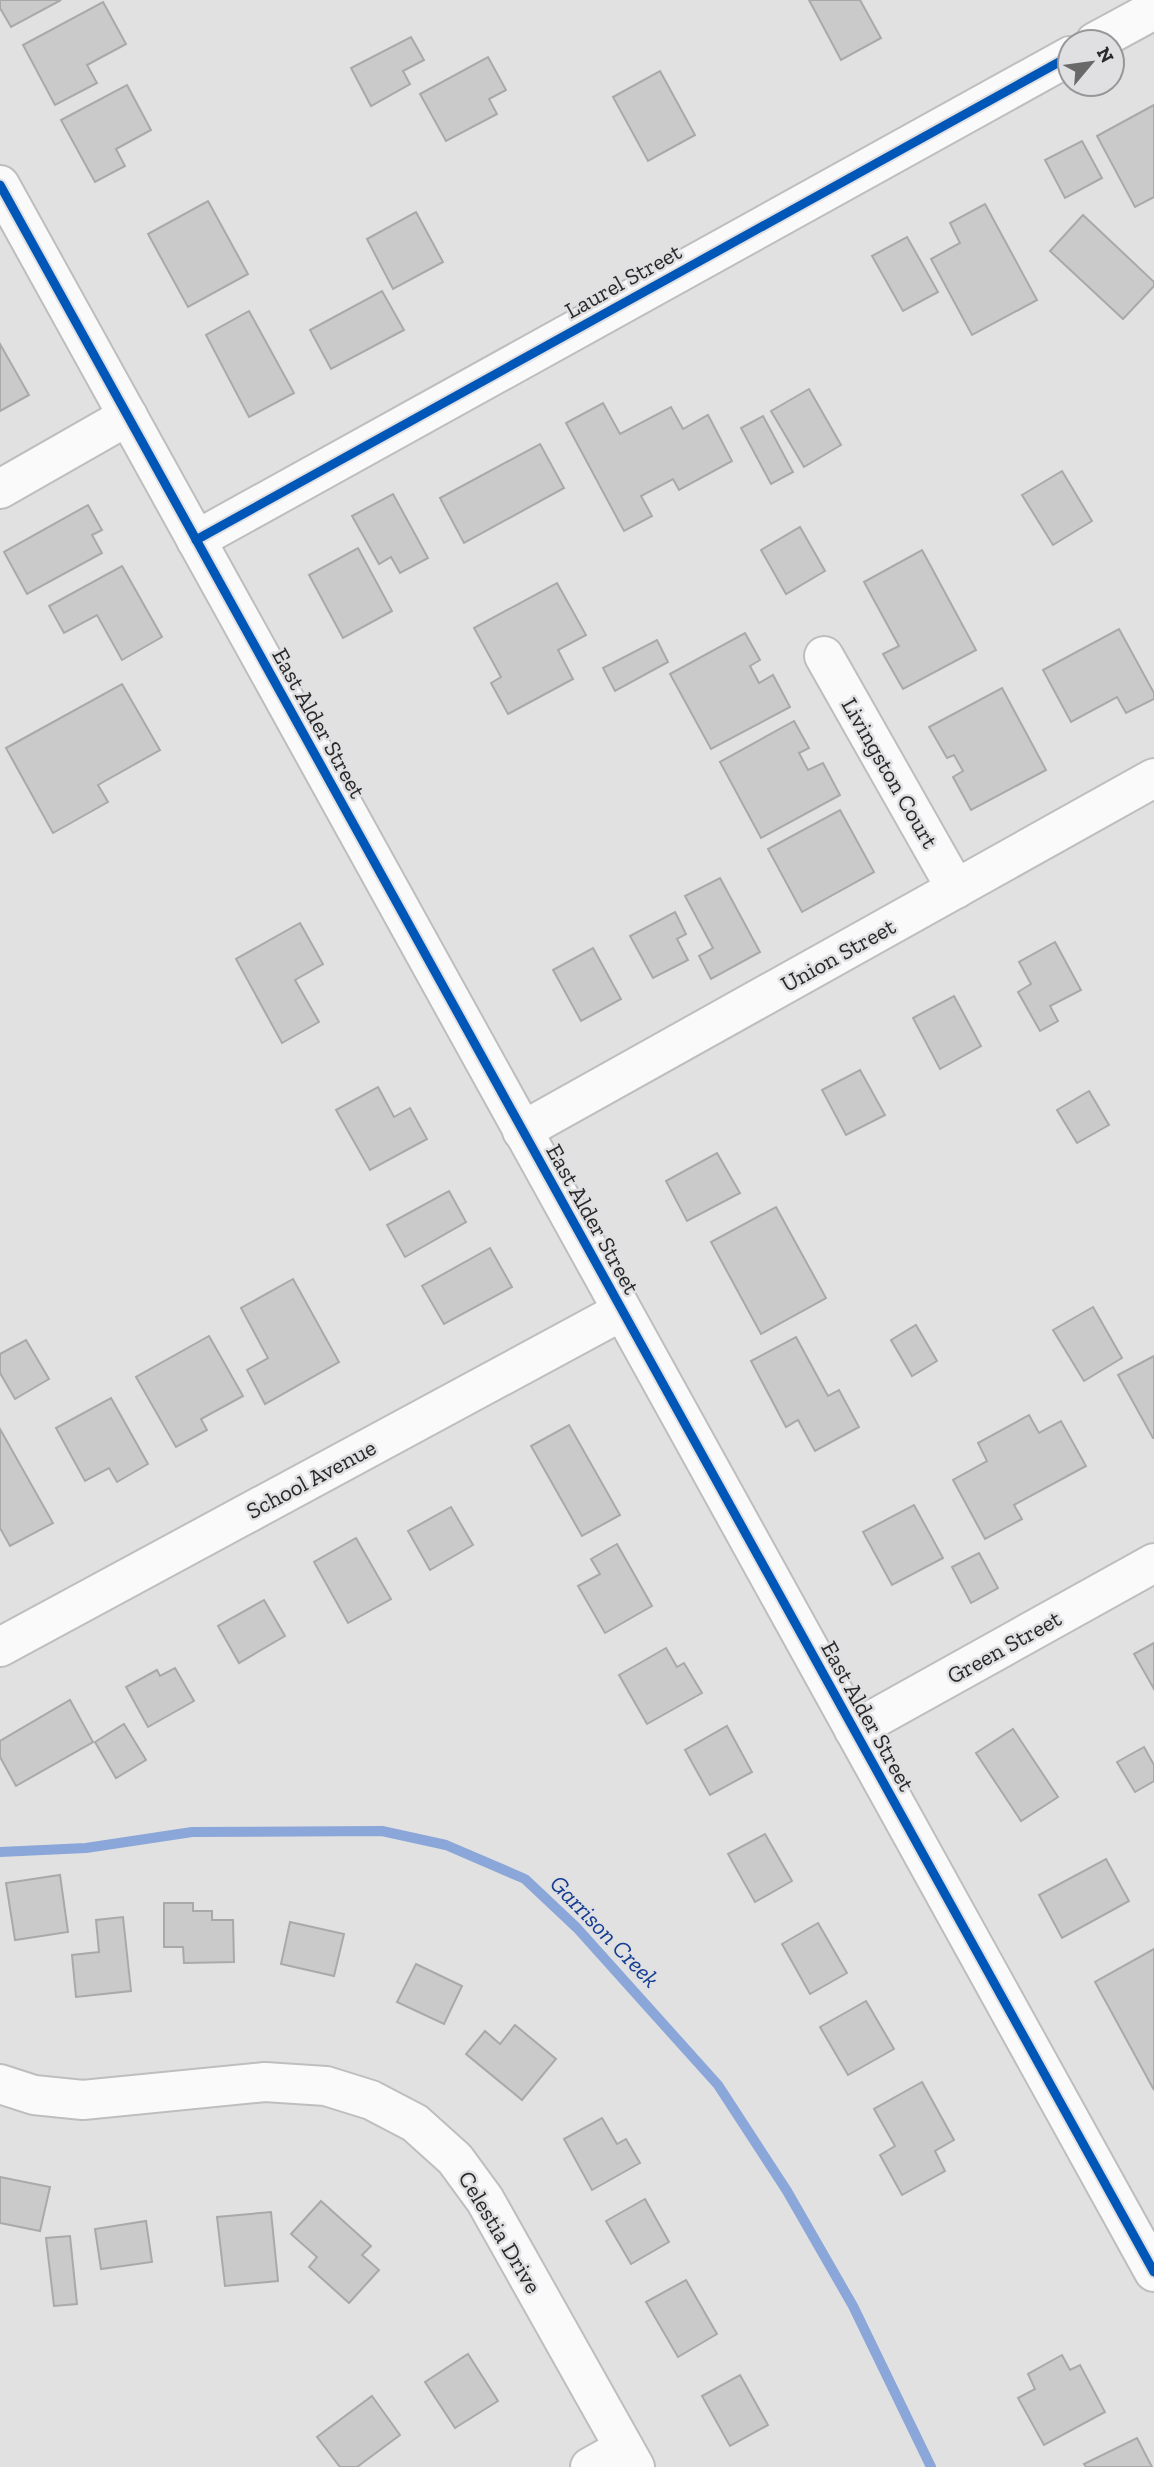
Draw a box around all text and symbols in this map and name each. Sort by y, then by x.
north arrow [1056,28,1126,98]
text: N [1092,43,1119,67]
street label: Laurel Street [560,237,687,325]
street label: East Alder Street [266,643,372,803]
street label: Livingston Court [836,693,945,854]
street label: Union Street [776,912,900,998]
street label: East Alder Street [540,1139,646,1299]
street label: School Avenue [241,1433,381,1525]
street label: Green Street [942,1604,1066,1690]
street label: East Alder Street [815,1636,921,1796]
water label: Garrison Creek [544,1869,666,1993]
street label: Celestia Drive [452,2166,548,2298]

